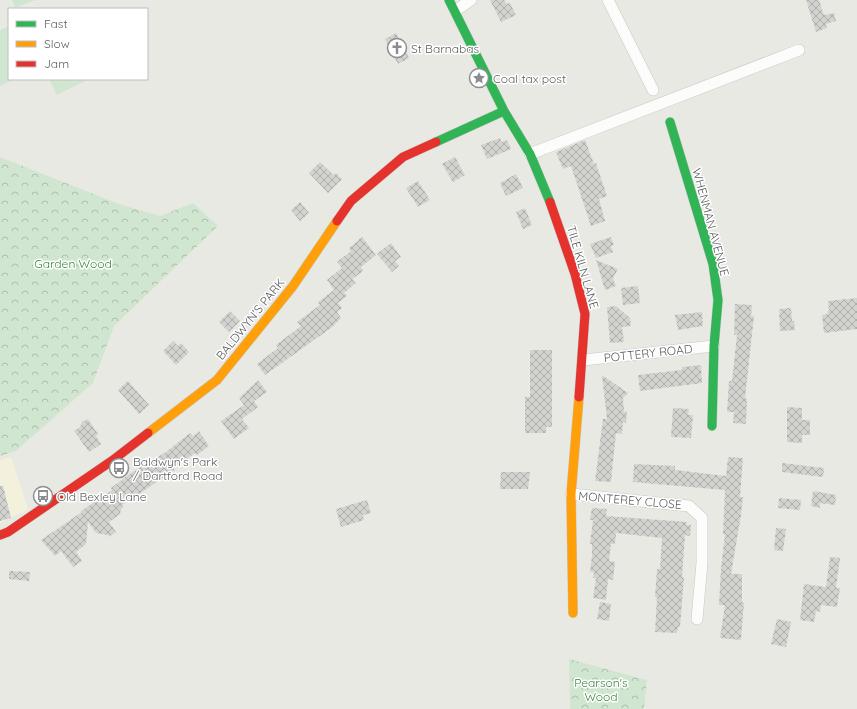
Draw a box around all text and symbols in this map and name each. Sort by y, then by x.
legend [8,8,148,80]
text: Fast [44,16,68,31]
text: Slow [44,36,70,51]
church icon: St Barnabas [386,37,408,59]
place label: St Barnabas [411,41,480,56]
text: Jam [44,56,69,71]
place icon: Coal tax post [468,67,490,89]
place label: Coal tax post [493,71,566,86]
street label: WHENMAN AVENUE [689,166,733,278]
street label: TILE KILN LANE [564,224,602,311]
park label: Garden Wood [34,256,112,271]
street label: BALDWYN'S PARK [213,275,287,363]
street label: POTTERY ROAD [603,341,693,365]
place label: Baldwyn's Park / Dartford Road [133,454,223,483]
bus stop icon: Baldwyn's Park / Dartford Road [108,457,130,479]
bus stop icon: Old Bexley Lane [32,485,54,507]
street label: MONTEREY CLOSE [578,488,682,512]
place label: Old Bexley Lane [57,489,147,504]
park label: Pearson's Wood [574,675,628,704]

